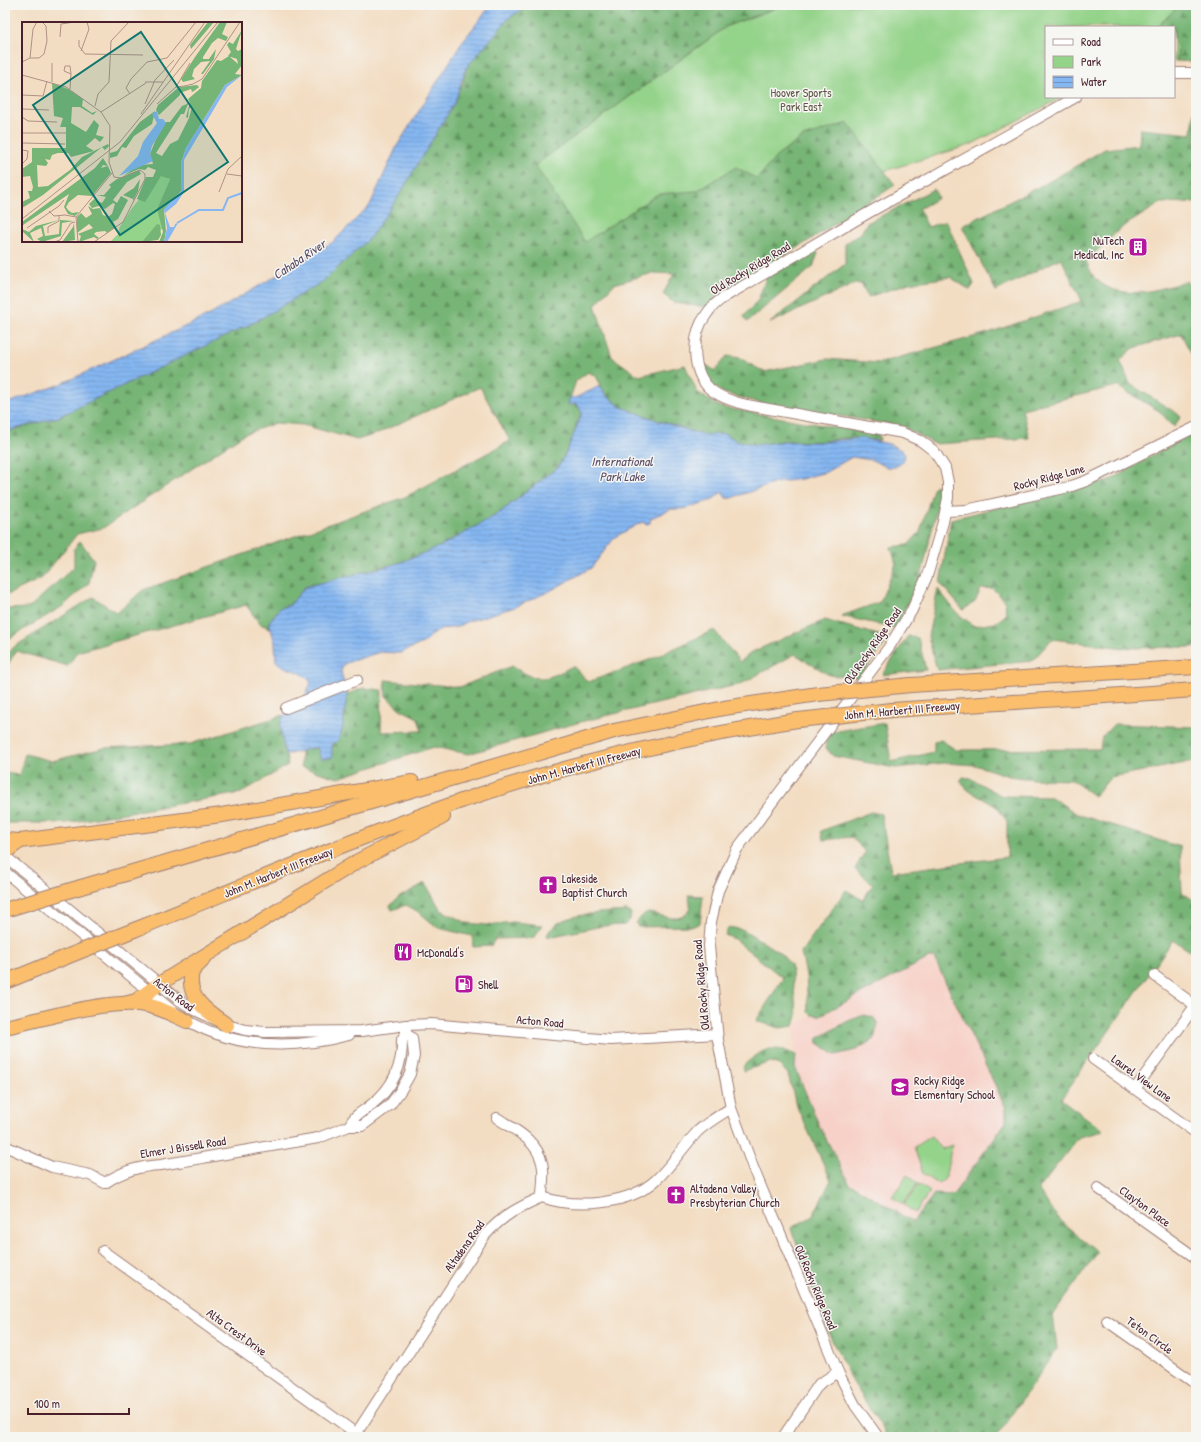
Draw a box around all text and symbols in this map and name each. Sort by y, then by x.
inset map [22,22,242,242]
legend [1045,26,1175,98]
text: Road [1081,33,1101,50]
text: Park [1081,53,1101,70]
text: Water [1081,73,1107,90]
park label: Hoover Sports Park East [770,84,832,115]
place label: NuTech Medical, Inc [1074,232,1124,263]
water label: Cahaba River [269,234,331,283]
building icon: NuTech Medical, Inc [1127,236,1149,258]
street label: Old Rocky Ridge Road [707,237,793,299]
water label: International Park Lake [591,452,653,485]
street label: Rocky Ridge Lane [1012,459,1087,495]
street label: Old Rocky Ridge Road [839,604,905,688]
street label: John M. Harbert III Freeway [843,696,961,724]
street label: John M. Harbert III Freeway [526,742,642,788]
street label: John M. Harbert III Freeway [221,842,335,902]
place label: Lakeside Baptist Church [562,870,627,901]
church icon: Lakeside Baptist Church [537,874,559,896]
street label: Old Rocky Ridge Road [689,939,713,1031]
restaurant icon: McDonald's [392,941,414,963]
place label: McDonald's [417,944,464,961]
street label: Acton Road [150,973,198,1015]
fuel station icon: Shell [453,973,475,995]
place label: Shell [478,976,499,993]
street label: Acton Road [516,1010,565,1032]
street label: Laurel View Lane [1108,1050,1176,1106]
place label: Rocky Ridge Elementary School [914,1072,996,1103]
school or university icon: Rocky Ridge Elementary School [889,1076,911,1098]
street label: Elmer J Bissell Road [139,1132,227,1162]
place label: Altadena Valley Presbyterian Church [690,1180,780,1211]
street label: Clayton Place [1116,1182,1174,1231]
church icon: Altadena Valley Presbyterian Church [665,1184,687,1206]
street label: Altadena Road [440,1216,488,1275]
street label: Old Rocky Ridge Road [791,1242,842,1332]
street label: Alta Crest Drive [203,1304,271,1360]
street label: Teton Circle [1123,1312,1177,1358]
scale bar [28,1390,129,1416]
text: 100 m [34,1395,60,1412]

